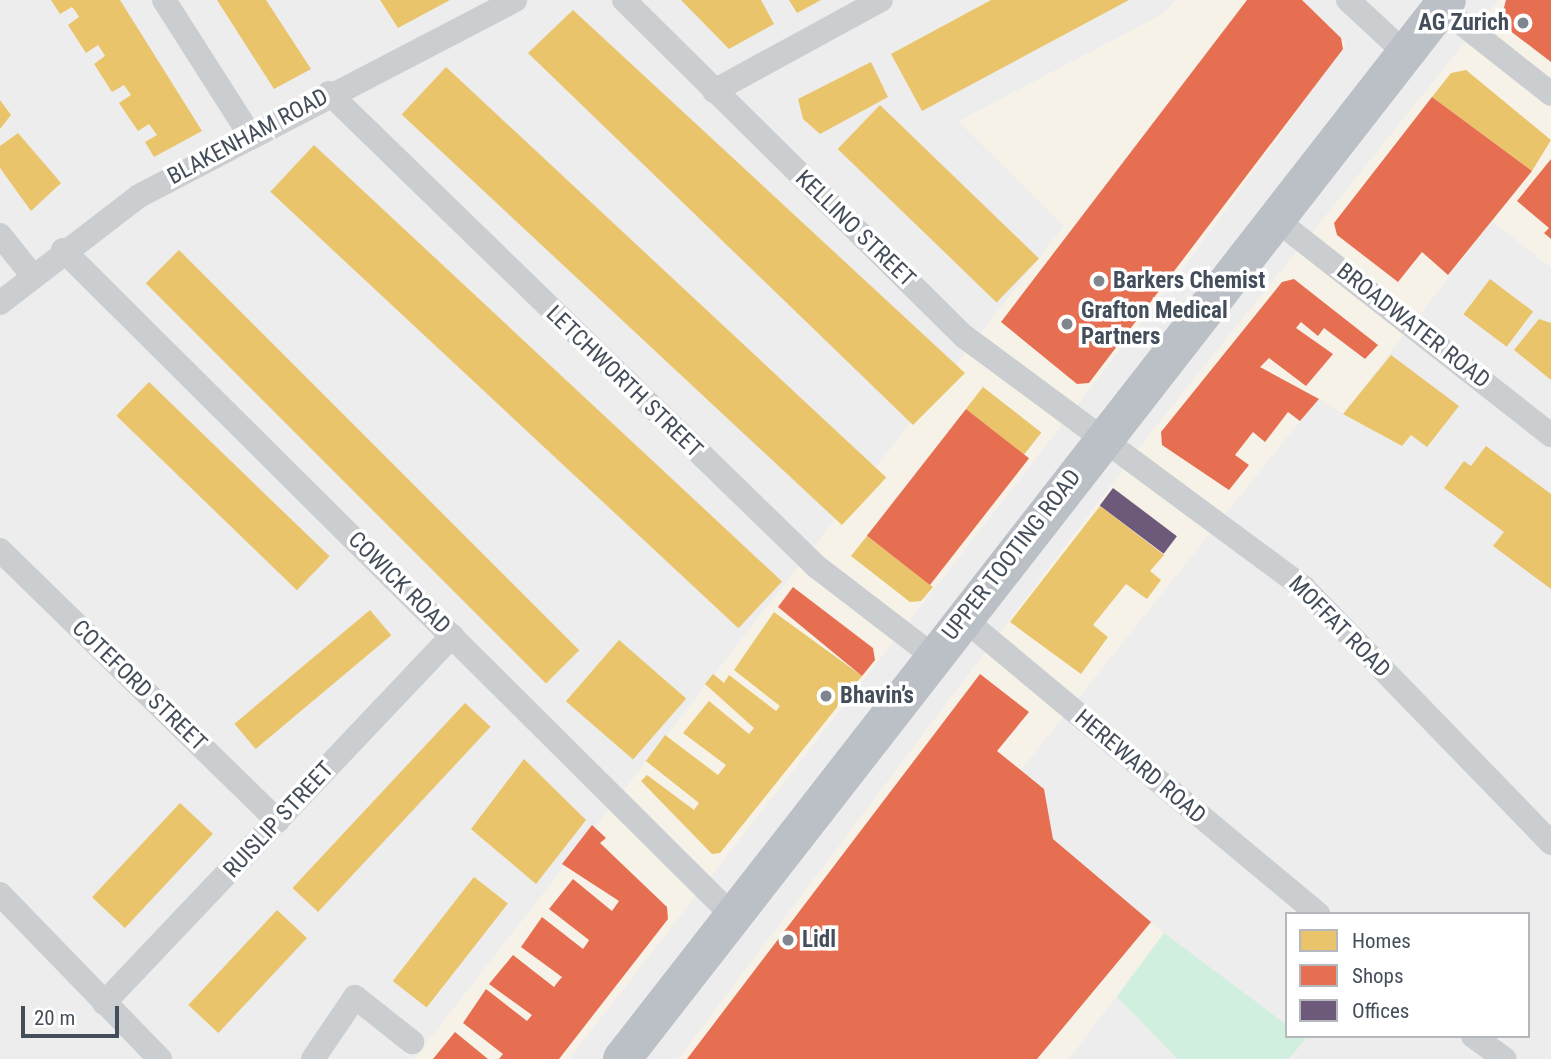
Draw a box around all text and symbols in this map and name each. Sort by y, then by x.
place label: AG Zurich [1418,9,1509,37]
marker: AG Zurich [1515,15,1531,31]
street label: BLAKENHAM ROAD [163,83,333,191]
street label: KELLINO STREET [789,165,921,293]
street label: BROADWATER ROAD [1331,258,1495,394]
place label: Barkers Chemist [1113,267,1265,295]
marker: Barkers Chemist [1091,273,1107,289]
place label: Grafton Medical Partners [1081,297,1228,351]
street label: LETCHWORTH STREET [540,300,708,464]
marker: Grafton Medical Partners [1059,316,1075,332]
street label: UPPER TOOTING ROAD [937,464,1087,646]
street label: COWICK ROAD [342,526,456,640]
street label: MOFFAT ROAD [1282,570,1396,684]
street label: COTEFORD STREET [66,615,212,757]
place label: Bhavin’s [840,682,914,710]
marker: Bhavin’s [818,688,834,704]
street label: HEREWARD ROAD [1069,704,1211,830]
street label: RUISLIP STREET [218,756,340,884]
legend [1285,912,1530,1038]
place label: Lidl [802,926,836,954]
text: Homes [1352,929,1411,953]
marker: Lidl [780,932,796,948]
text: Shops [1352,964,1404,988]
scale bar [24,992,122,1036]
text: Offices [1352,999,1409,1023]
text: 20 m [34,1006,75,1030]

